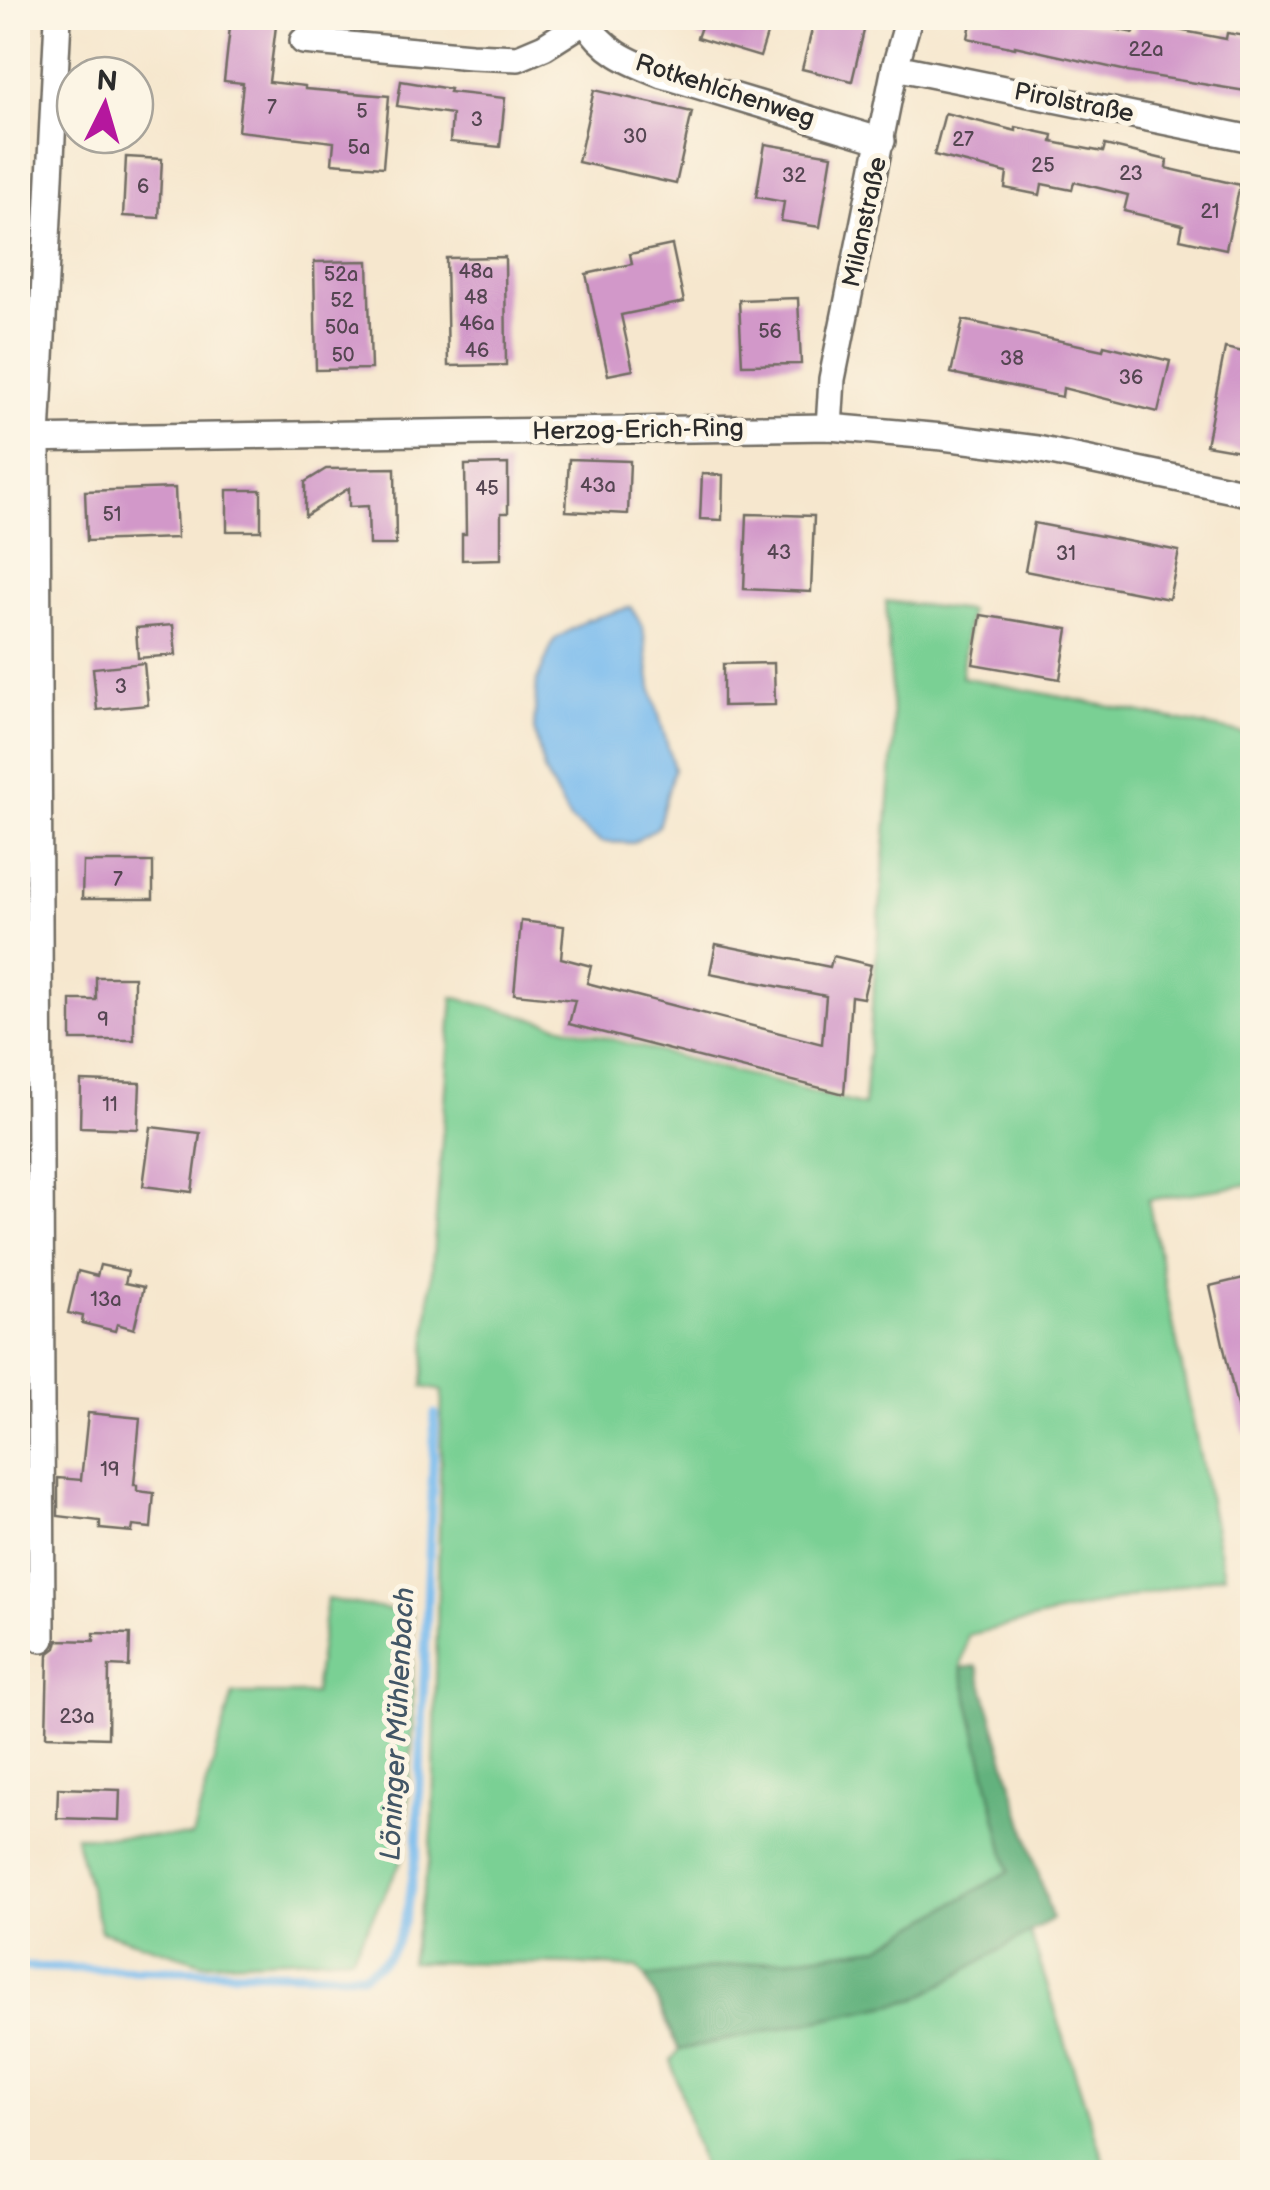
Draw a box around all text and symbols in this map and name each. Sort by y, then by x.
house number: 22a [1129,38,1163,62]
street label: Rotkehlchenweg [631,47,819,135]
north arrow [55,55,155,155]
text: N [95,64,119,99]
street label: Pirolstraße [1011,76,1137,130]
house number: 7 [267,96,277,120]
house number: 5 [356,100,368,124]
house number: 3 [471,108,483,132]
house number: 30 [623,125,647,149]
house number: 27 [952,128,974,152]
house number: 5a [348,136,370,160]
street label: Milanstraße [836,154,894,290]
house number: 25 [1031,154,1055,178]
house number: 23 [1119,162,1143,186]
house number: 32 [782,164,806,188]
house number: 6 [137,175,149,199]
house number: 21 [1200,200,1220,224]
house number: 48a [458,260,494,284]
house number: 52a [324,263,358,287]
house number: 48 [464,286,488,310]
house number: 52 [330,289,354,313]
house number: 46a [459,312,495,336]
house number: 50a [325,316,359,340]
house number: 56 [758,320,782,344]
house number: 46 [465,339,489,363]
house number: 50 [331,344,355,368]
house number: 38 [1000,347,1024,371]
house number: 36 [1119,366,1143,390]
street label: Herzog-Erich-Ring [532,413,744,447]
house number: 43a [580,474,616,498]
house number: 45 [475,477,499,501]
house number: 51 [102,503,122,527]
house number: 43 [767,541,791,565]
house number: 31 [1056,542,1076,566]
house number: 3 [115,675,127,699]
house number: 7 [113,868,123,892]
house number: 9 [97,1008,109,1032]
house number: 11 [102,1093,118,1117]
house number: 13a [90,1288,122,1312]
house number: 19 [100,1458,120,1482]
water label: Löninger Mühlenbach [374,1586,422,1862]
house number: 23a [59,1705,95,1729]

